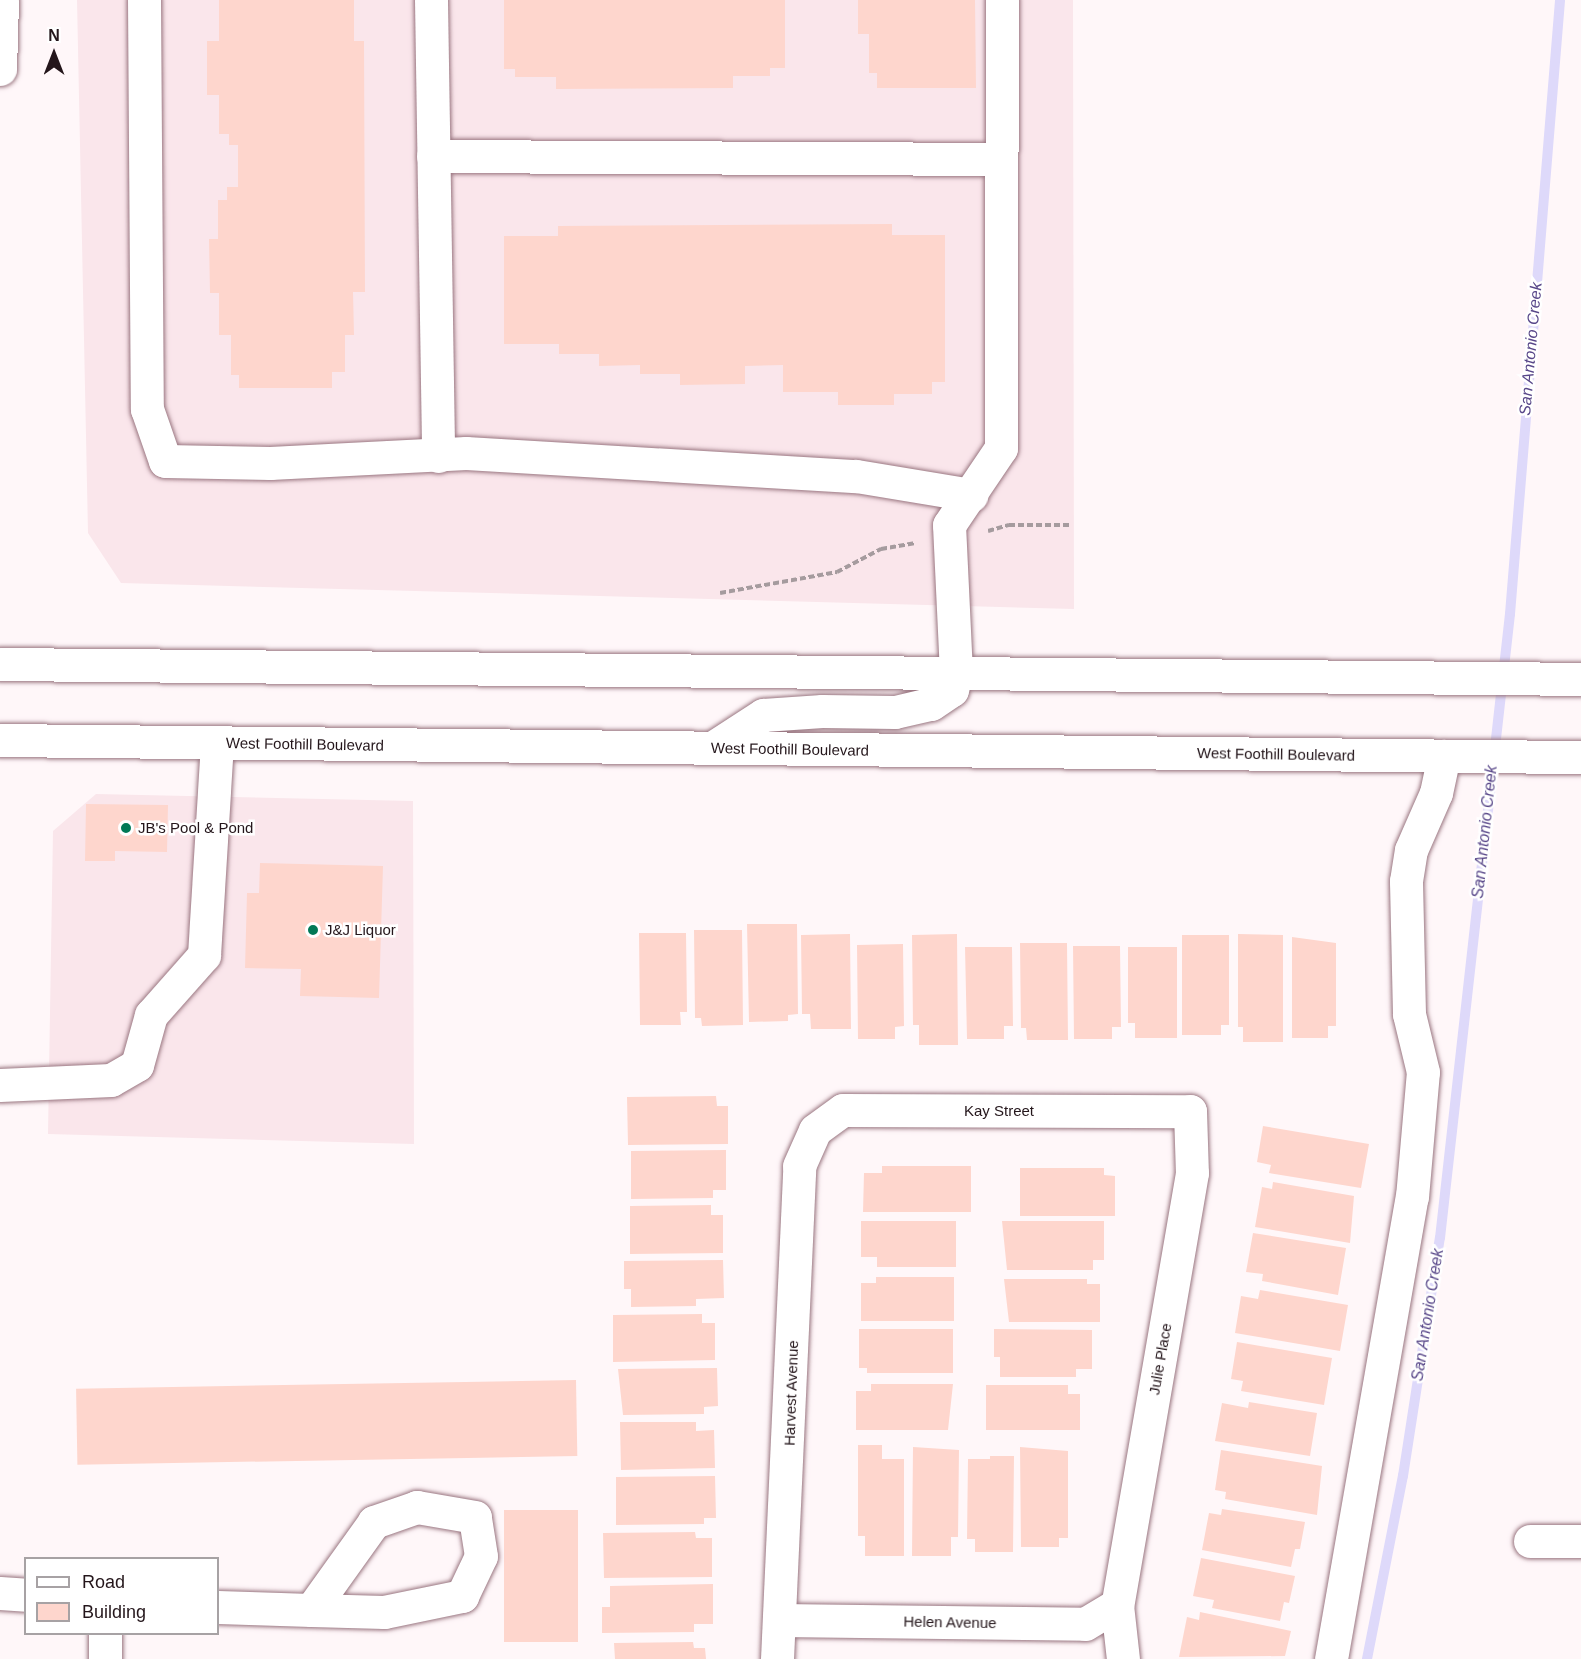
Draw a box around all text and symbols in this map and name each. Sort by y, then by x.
north arrow [24,24,84,84]
text: N [48,27,60,44]
water label: San Antonio Creek [1516,281,1546,417]
street label: West Foothill Boulevard [226,734,384,754]
street label: West Foothill Boulevard [711,739,869,759]
street label: West Foothill Boulevard [1197,744,1355,764]
water label: San Antonio Creek [1468,764,1502,900]
place label: JB's Pool & Pond [138,819,253,837]
marker: JB's Pool & Pond [119,821,133,835]
place label: J&J Liquor [325,921,396,939]
marker: J&J Liquor [306,923,320,937]
street label: Kay Street [964,1102,1034,1120]
water label: San Antonio Creek [1408,1247,1448,1383]
street label: Julie Place [1145,1322,1175,1396]
street label: Harvest Avenue [780,1339,802,1447]
legend [24,1557,219,1635]
text: Road [82,1572,125,1592]
text: Building [82,1602,146,1622]
street label: Helen Avenue [903,1612,997,1632]

